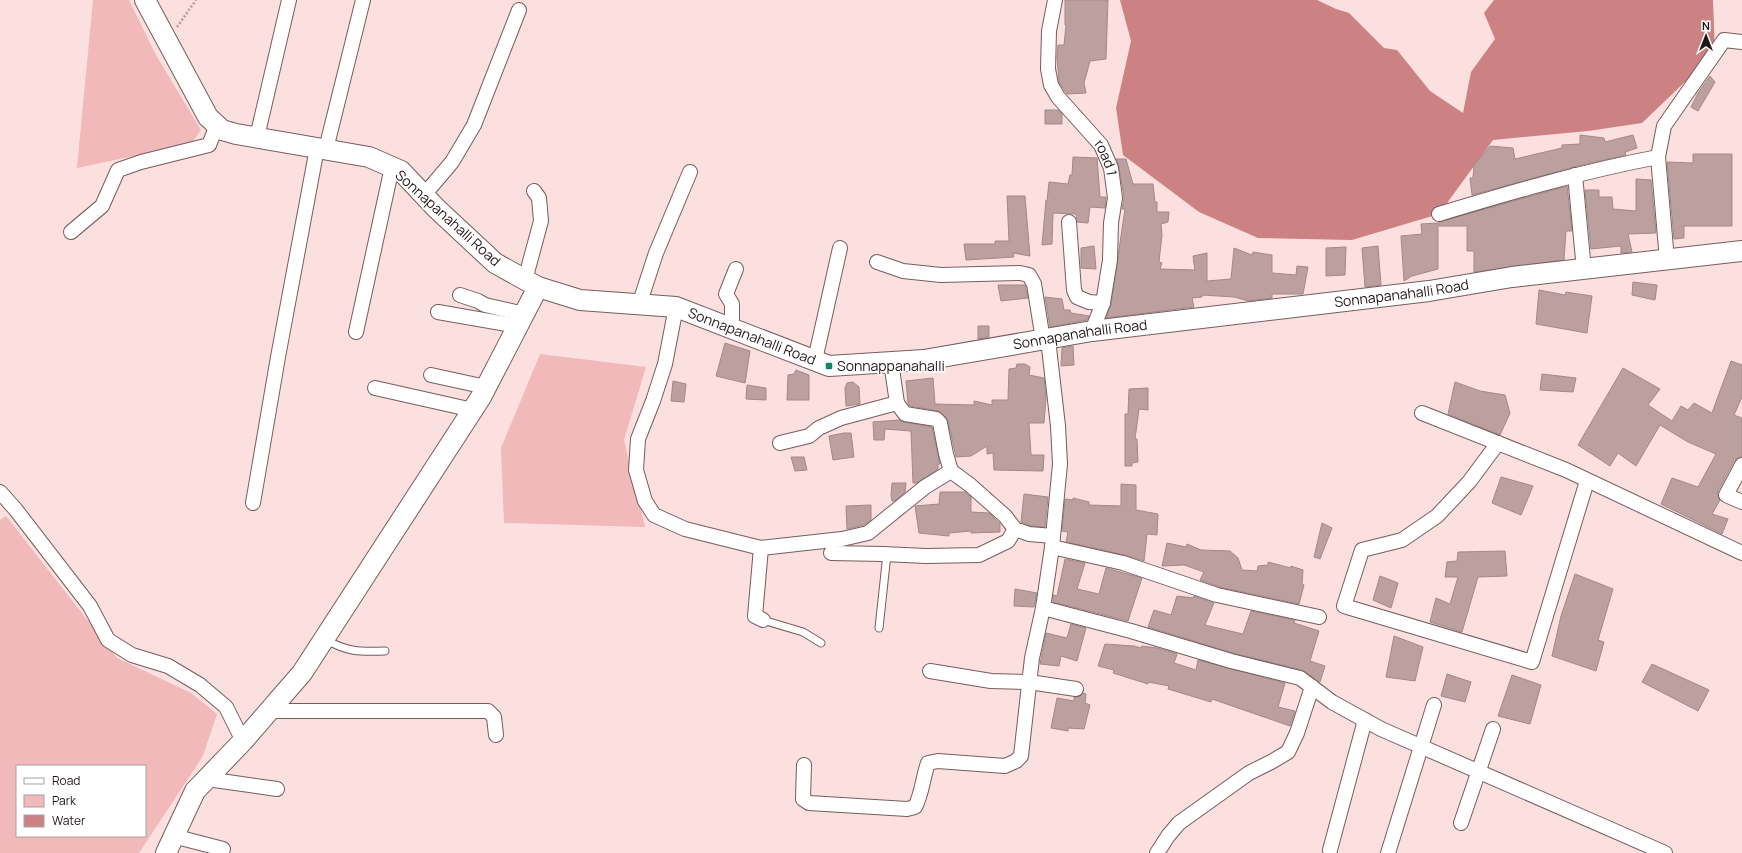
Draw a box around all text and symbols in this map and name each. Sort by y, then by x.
north arrow [1686,16,1726,56]
text: N [1702,18,1710,33]
street label: road 1 [1091,135,1122,177]
street label: Sonnapanahalli Road [392,165,505,270]
street label: Sonnapanahalli Road [1333,274,1470,311]
street label: Sonnapanahalli Road [686,303,819,369]
street label: Sonnapanahalli Road [1012,315,1148,353]
place label: Sonnappanahalli [837,356,945,375]
marker: Sonnappanahalli [824,361,834,371]
legend [16,765,146,837]
text: Road [52,772,80,789]
text: Park [52,792,77,809]
text: Water [52,812,86,829]

